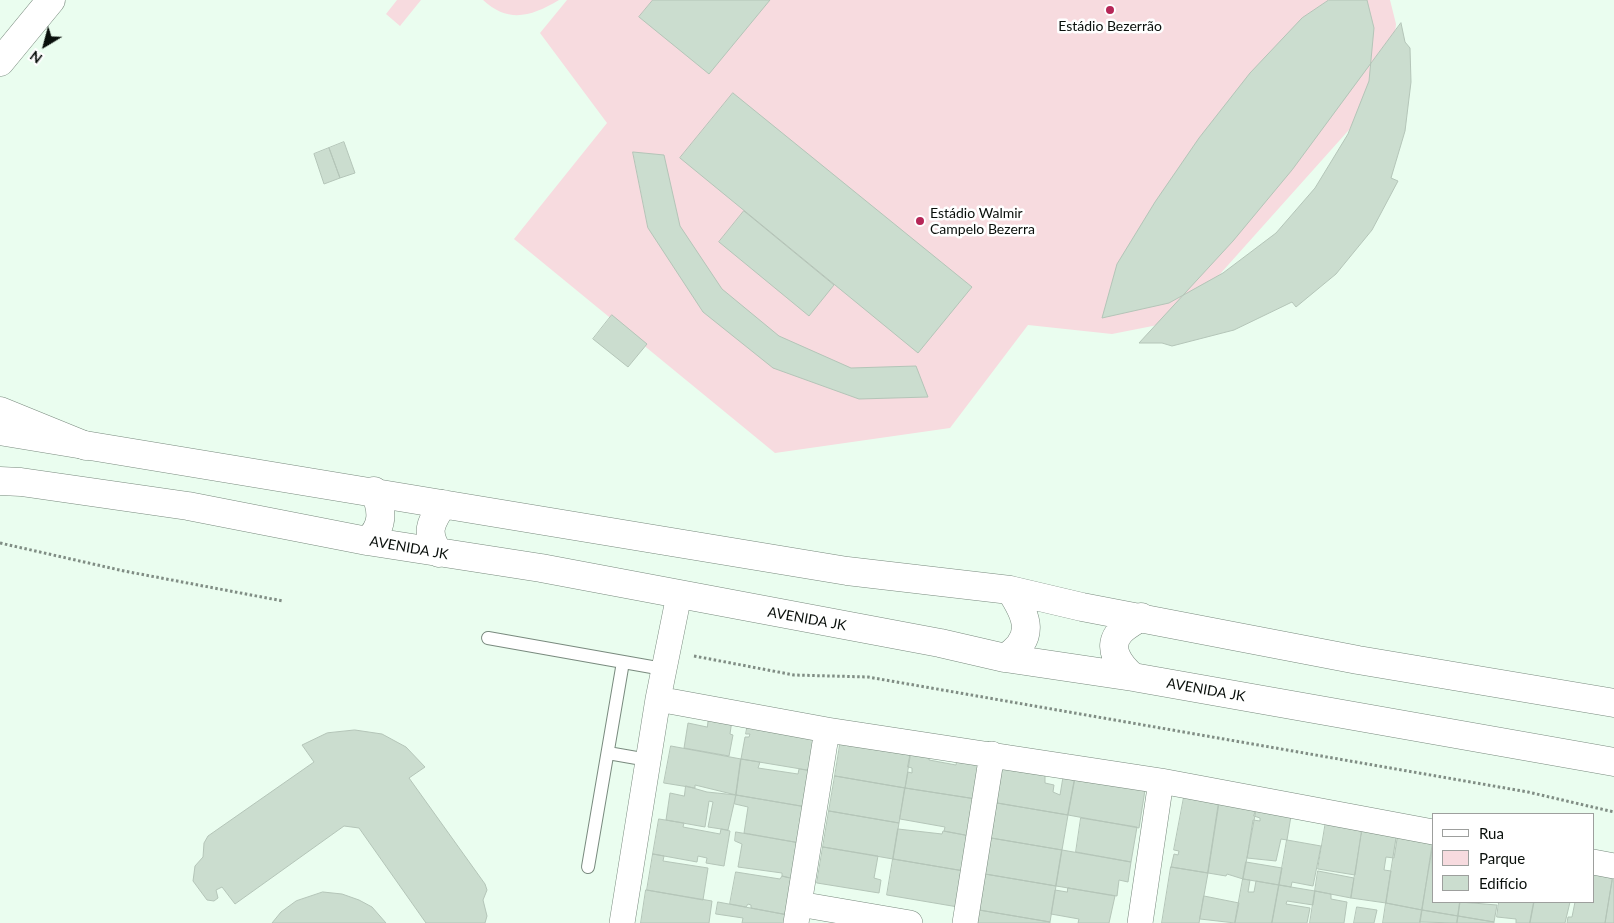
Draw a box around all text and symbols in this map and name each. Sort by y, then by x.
marker: Estádio Bezerrão [1104,4,1116,16]
place label: Estádio Bezerrão [1058,18,1162,34]
north arrow [20,20,70,70]
text: N [26,47,45,67]
place label: Estádio Walmir Campelo Bezerra [930,205,1035,238]
marker: Estádio Walmir Campelo Bezerra [914,215,926,227]
street label: AVENIDA JK [368,533,450,563]
street label: AVENIDA JK [766,604,848,634]
street label: AVENIDA JK [1165,675,1247,705]
legend [1432,813,1594,903]
text: Rua [1479,824,1504,842]
text: Parque [1479,849,1525,867]
text: Edifício [1479,874,1527,892]

